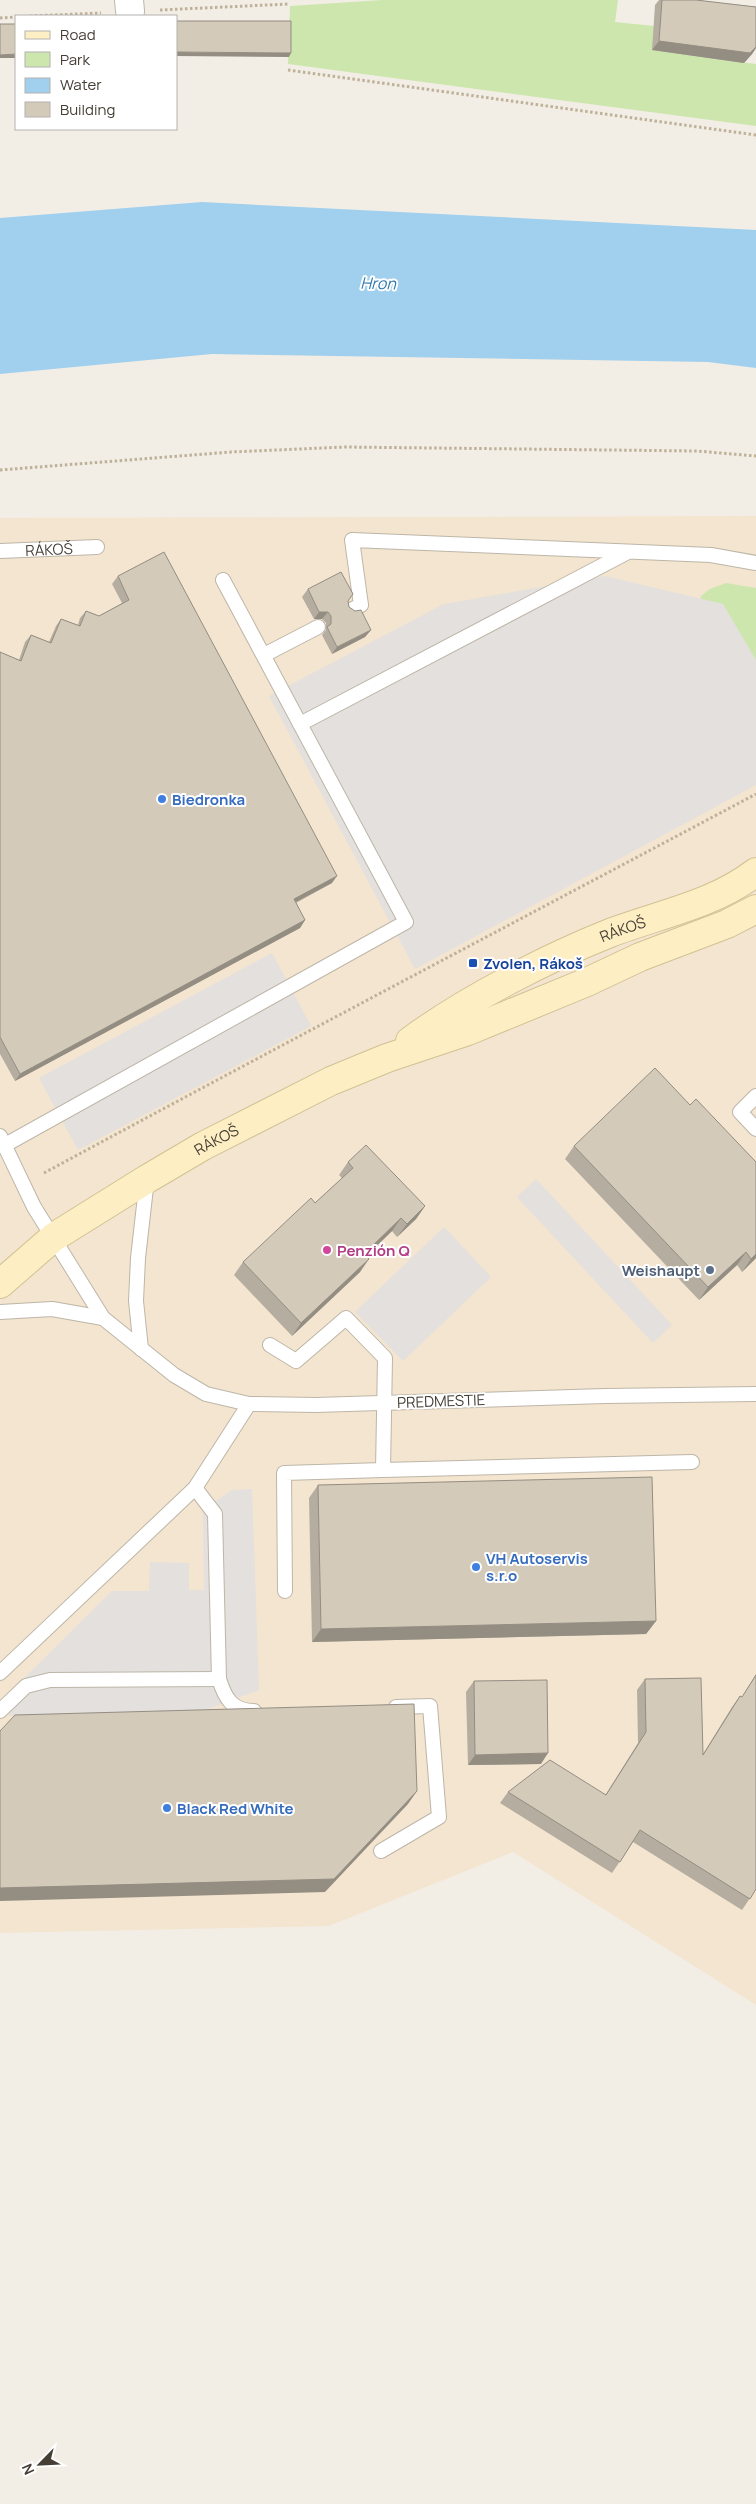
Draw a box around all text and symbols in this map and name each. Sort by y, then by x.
legend [15,15,178,130]
text: Road [60,24,96,45]
text: Park [60,49,90,70]
text: Water [60,74,102,95]
text: Building [60,99,115,120]
water label: Hron [360,272,396,294]
street label: RÁKOŠ [25,538,73,560]
place label: Biedronka [172,789,245,810]
marker: Biedronka [156,793,168,805]
street label: RÁKOŠ [596,911,648,947]
place label: Zvolen, Rákoš [483,953,583,974]
marker: Zvolen, Rákoš [467,957,479,969]
street label: RÁKOŠ [190,1119,242,1160]
place label: Penzión Q [337,1240,410,1261]
marker: Penzión Q [321,1244,333,1256]
place label: Weishaupt [622,1260,700,1281]
marker: Weishaupt [704,1264,716,1276]
street label: PREDMESTIE [397,1389,485,1413]
place label: VH Autoservis s.r.o [486,1548,588,1586]
marker: VH Autoservis s.r.o [470,1561,482,1573]
place label: Black Red White [177,1798,294,1819]
marker: Black Red White [161,1802,173,1814]
north arrow [15,2439,65,2489]
text: N [17,2461,38,2478]

